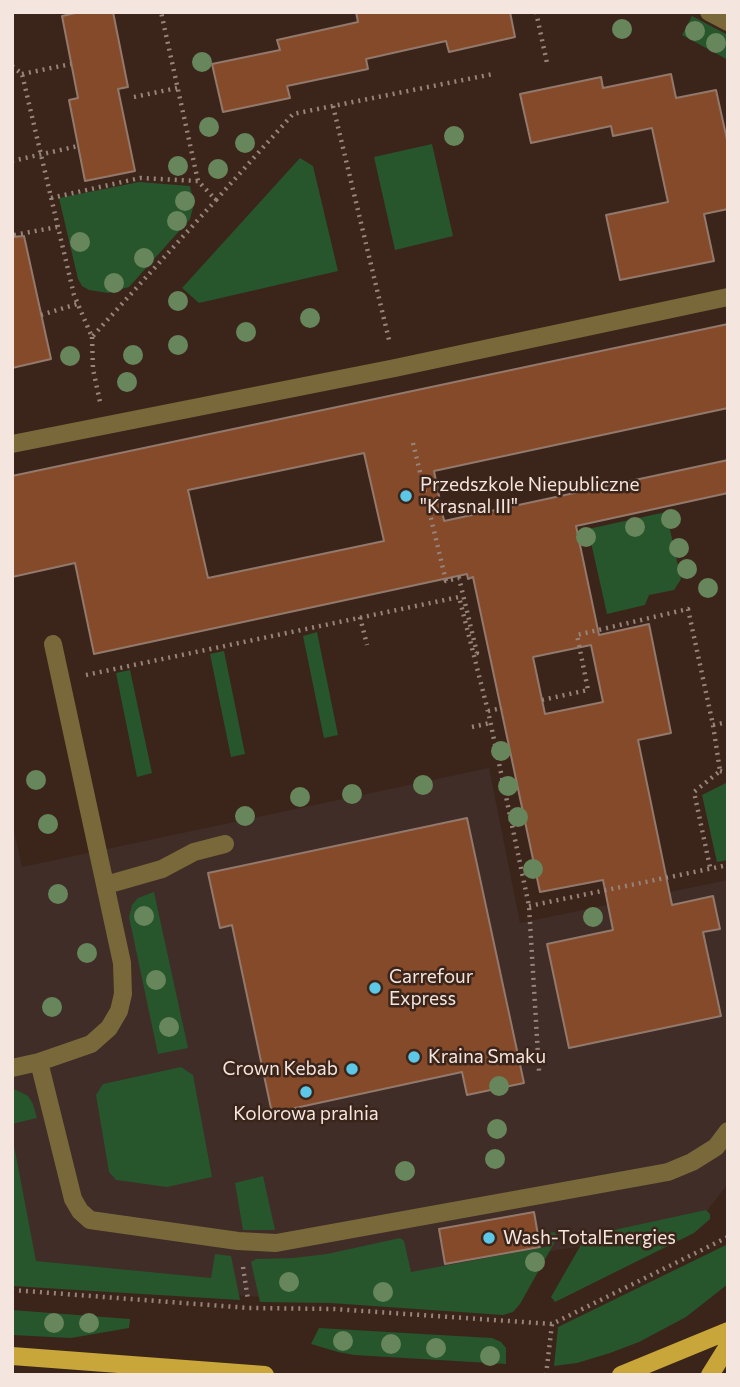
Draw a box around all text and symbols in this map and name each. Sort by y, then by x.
place label: Przedszkole Niepubliczne "Krasnal III" [420,474,639,518]
marker: Przedszkole Niepubliczne "Krasnal III" [398,488,414,504]
place label: Carrefour Express [389,966,473,1010]
marker: Carrefour Express [367,980,383,996]
place label: Kraina Smaku [428,1046,546,1068]
marker: Kraina Smaku [406,1049,422,1065]
place label: Crown Kebab [222,1058,338,1080]
marker: Crown Kebab [344,1061,360,1077]
marker: Kolorowa pralnia [298,1084,314,1100]
place label: Kolorowa pralnia [233,1103,379,1125]
place label: Wash-TotalEnergies [503,1227,676,1249]
marker: Wash-TotalEnergies [481,1230,497,1246]

